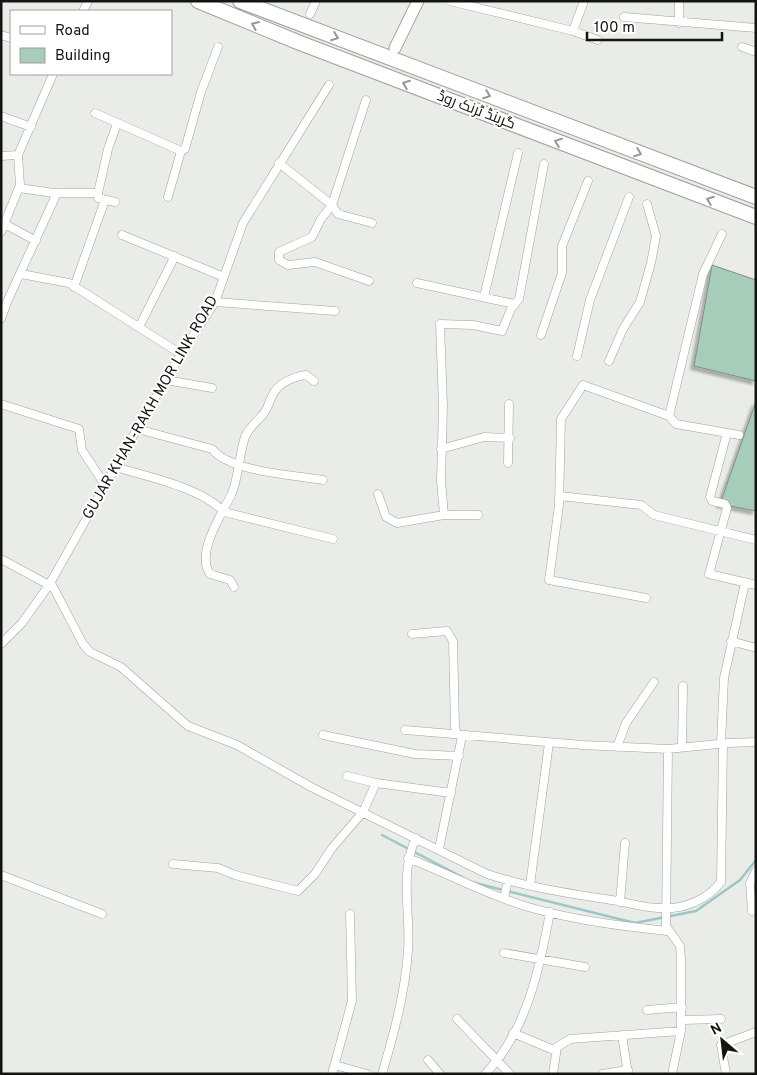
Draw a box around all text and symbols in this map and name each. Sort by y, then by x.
legend [10,10,172,75]
scale bar [587,10,722,42]
text: 100 m [594,19,635,38]
one-way arrow [251,21,260,31]
text: Road [55,22,90,41]
one-way arrow [330,30,339,41]
text: Building [55,47,110,66]
one-way arrow [403,80,411,90]
street label: گرینڈ ٹرنک روڈ [434,87,518,135]
one-way arrow [482,89,490,99]
one-way arrow [554,138,563,148]
one-way arrow [634,147,642,157]
one-way arrow [706,195,715,206]
street label: GUJAR KHAN-RAKH MOR LINK ROAD [79,293,223,523]
north arrow [697,1015,747,1065]
text: N [708,1020,725,1040]

